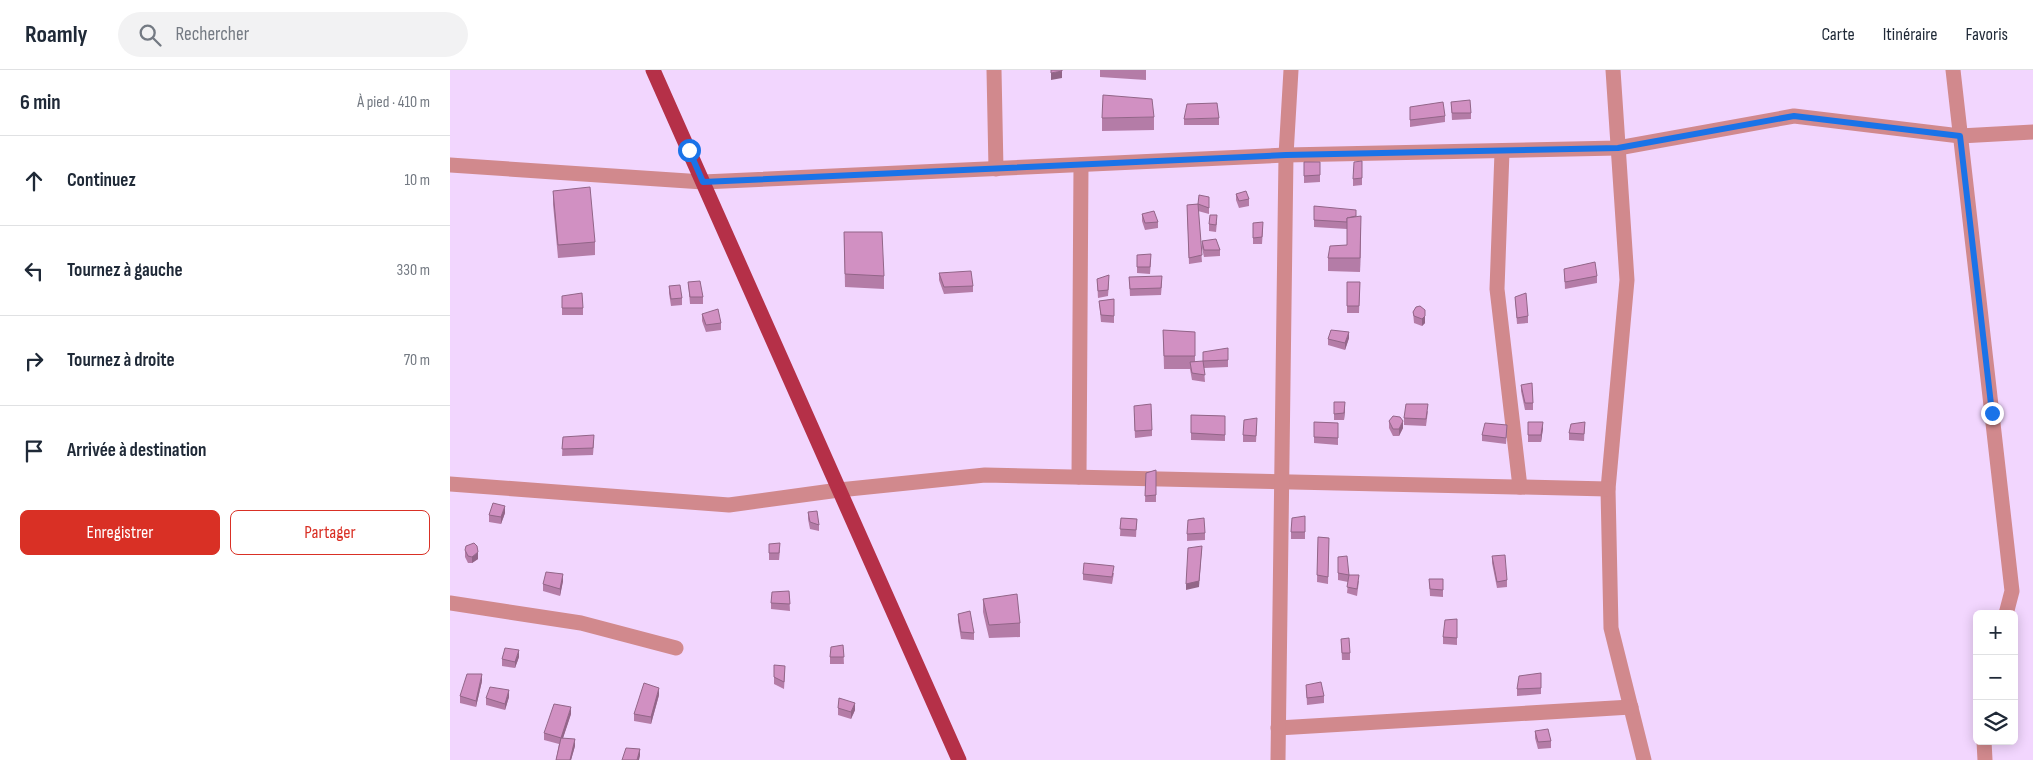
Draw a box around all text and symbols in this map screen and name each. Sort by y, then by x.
search box [118,12,468,57]
text: Roamly [25,20,88,49]
icon: search [136,21,164,49]
text: Rechercher [176,23,249,46]
text: Carte [1821,24,1855,45]
text: Itinéraire [1883,24,1937,45]
text: Favoris [1965,24,2008,45]
text: 6 min [20,90,61,115]
text: À pied · 410 m [357,93,430,112]
route start [678,139,701,162]
icon: ahead [20,167,48,195]
text: Continuez [67,169,136,192]
text: 10 m [404,171,430,190]
icon: left [20,257,48,285]
text: Tournez à gauche [67,259,183,282]
text: 330 m [397,261,430,280]
icon: right [20,347,48,375]
text: Tournez à droite [67,349,175,372]
text: 70 m [404,351,430,370]
route end [1981,402,2004,425]
icon: arrive [20,437,48,465]
text: Arrivée à destination [67,439,207,462]
button: Enregistrer [20,510,220,555]
button: Partager [230,510,430,555]
map controls [1973,610,2018,745]
button: + [1973,610,2018,655]
button: − [1973,655,2018,700]
button: layers [1973,700,2018,745]

